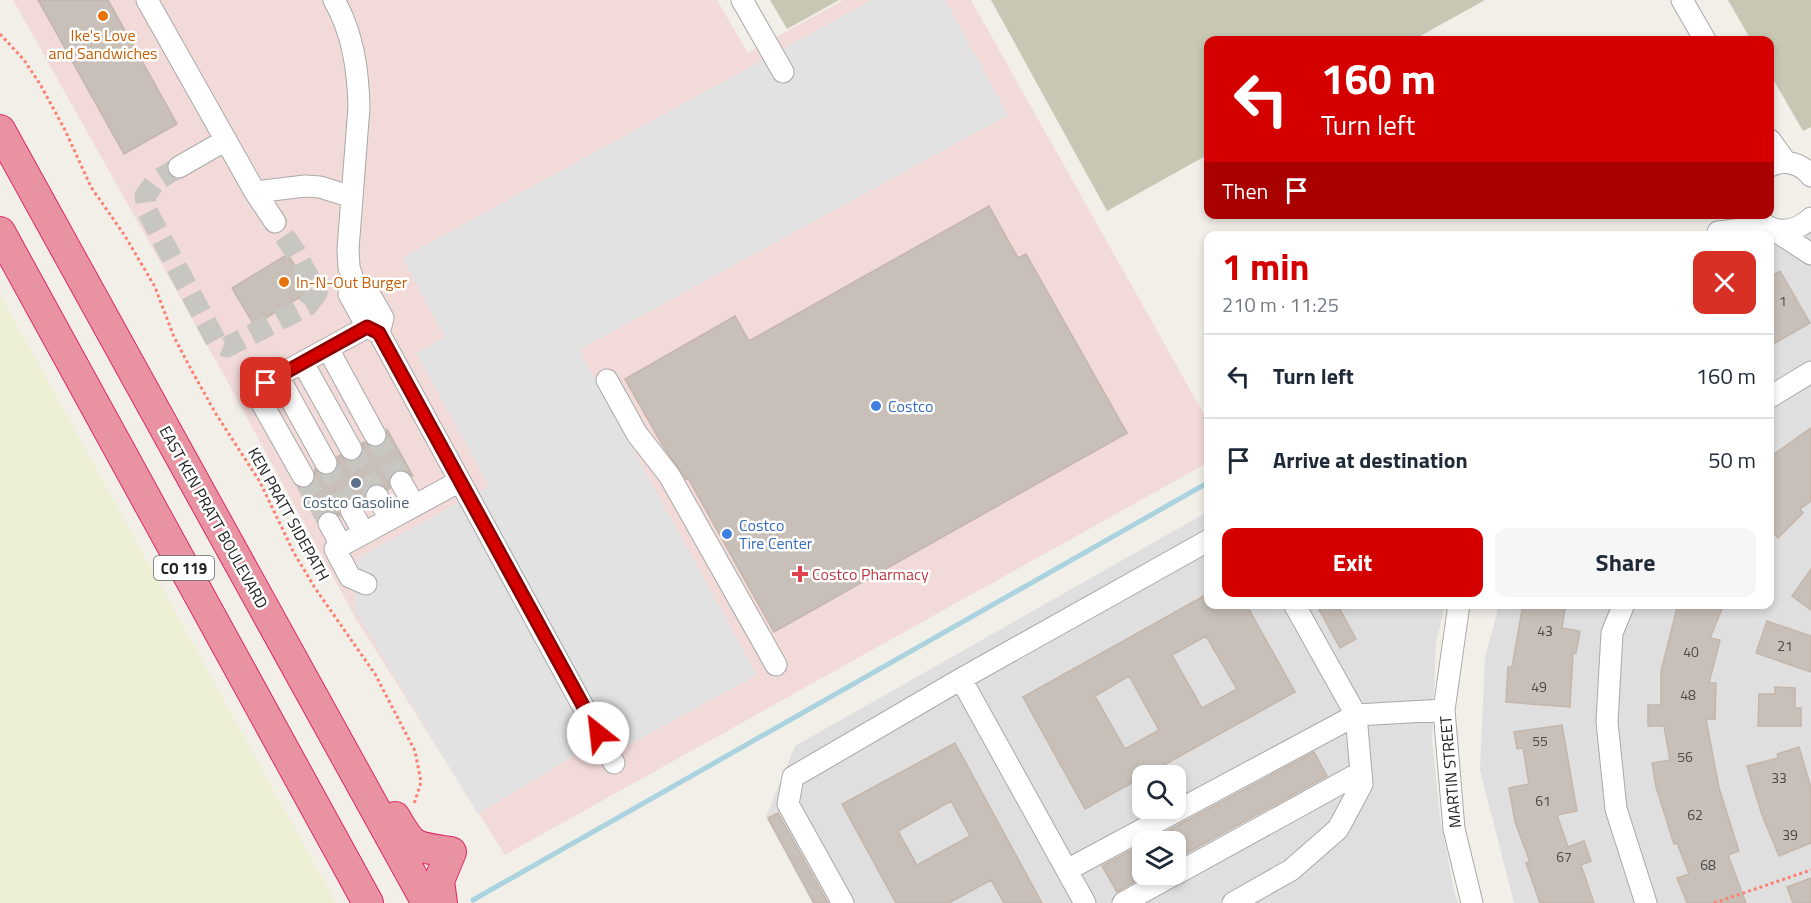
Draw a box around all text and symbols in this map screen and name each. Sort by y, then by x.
marker: Ike's Love and Sandwiches [96,9,110,23]
place label: Ike's Love and Sandwiches [48,23,158,65]
text: 160 m [1321,46,1436,110]
icon: left [1222,60,1300,138]
text: Turn left [1321,104,1415,145]
text: Then [1222,174,1268,208]
icon: arrive [1280,174,1313,207]
text: 1 min [1222,239,1309,294]
button: close [1693,251,1756,314]
place label: In-N-Out Burger [296,270,408,294]
marker: In-N-Out Burger [277,275,291,289]
text: 210 m · 11:25 [1222,289,1339,320]
house number: 1 [1779,290,1787,311]
pin [240,357,291,408]
text: Turn left [1273,359,1354,393]
text: 160 m [1696,359,1756,393]
icon: left [1222,360,1255,393]
icon: arrive [249,366,282,399]
place label: Costco [888,394,933,418]
marker: Costco [869,399,883,413]
street label: EAST KEN PRATT BOULEVARD [154,421,274,613]
street label: KEN PRATT SIDEPATH [242,443,336,585]
text: Arrive at destination [1273,443,1468,477]
text: 50 m [1708,443,1756,477]
icon: arrive [1222,444,1255,477]
marker: Costco Gasoline [349,476,363,490]
place label: Costco Gasoline [303,490,409,514]
place label: Costco Tire Center [739,513,813,555]
marker: Costco Tire Center [720,527,734,541]
button: Exit [1222,528,1483,597]
button: Share [1495,528,1756,597]
road number: CO 119 [154,556,214,580]
place label: Costco Pharmacy [812,562,929,586]
marker: Costco Pharmacy [793,567,807,581]
house number: 43 [1537,620,1553,641]
house number: 21 [1777,635,1793,656]
house number: 40 [1683,641,1699,662]
house number: 49 [1531,676,1547,697]
house number: 48 [1680,684,1696,705]
position arrow [566,701,630,765]
street label: MARTIN STREET [1433,714,1467,829]
house number: 55 [1532,730,1548,751]
house number: 56 [1677,746,1693,767]
map controls [1132,765,1186,885]
button: search [1132,765,1186,819]
house number: 33 [1771,767,1787,788]
house number: 61 [1535,790,1551,811]
house number: 62 [1687,804,1703,825]
house number: 39 [1782,824,1798,845]
button: layers [1132,831,1186,885]
house number: 67 [1556,846,1572,867]
house number: 68 [1700,854,1716,875]

